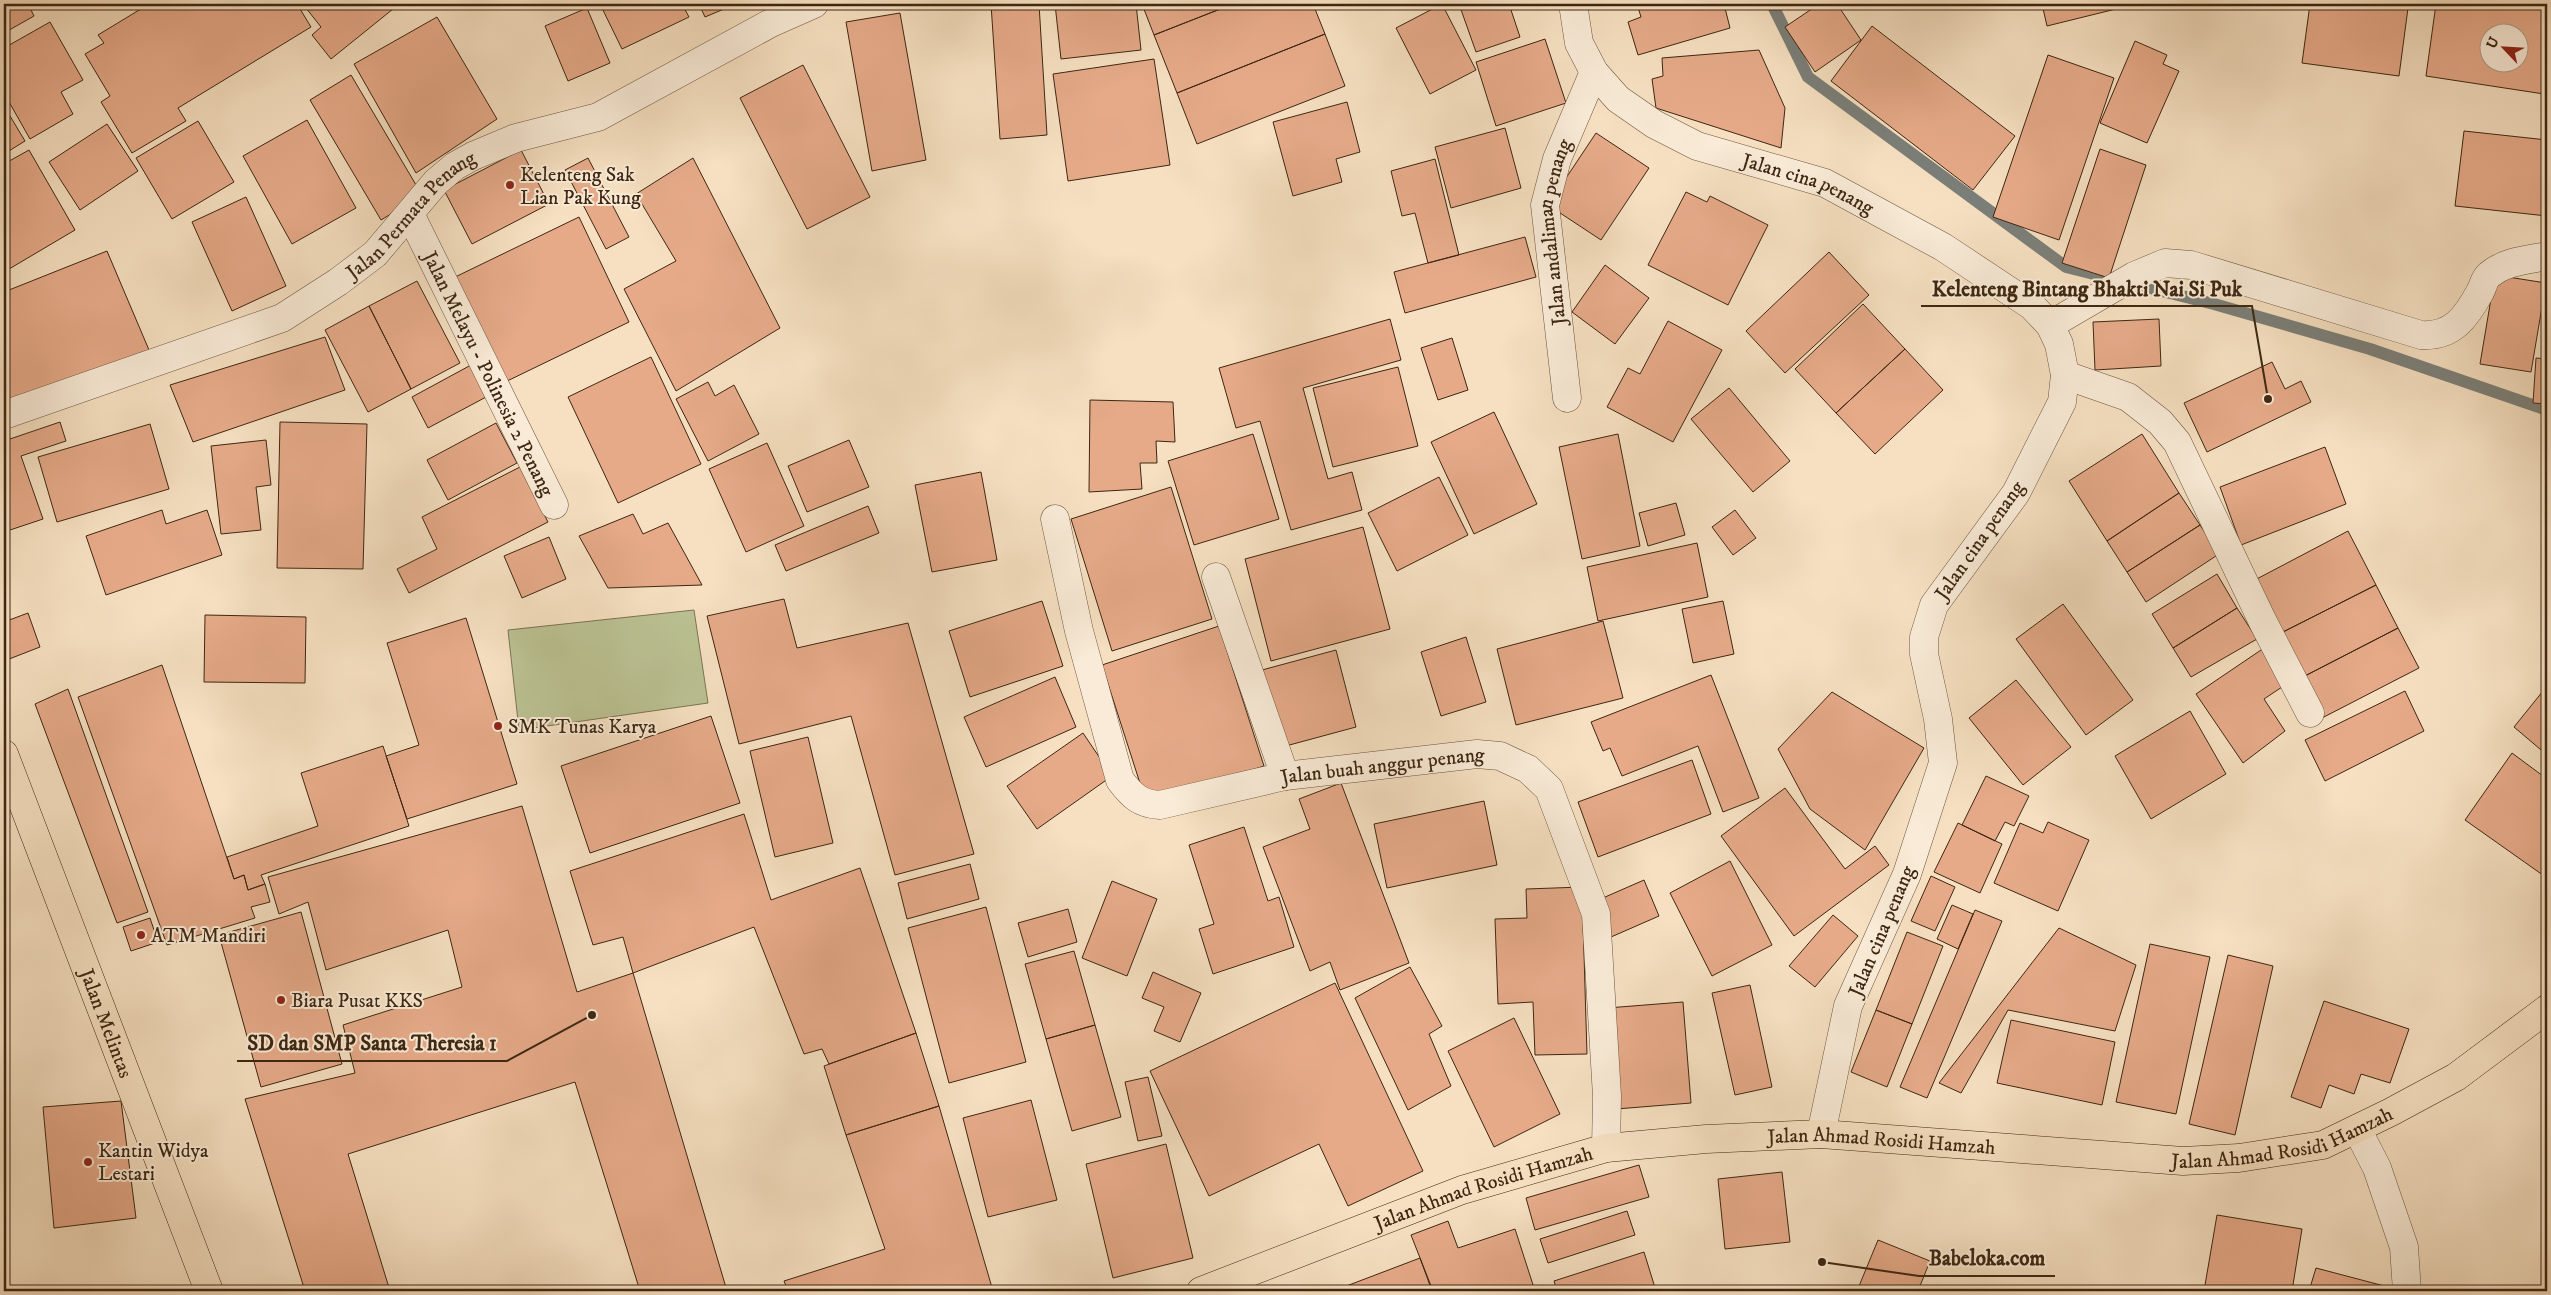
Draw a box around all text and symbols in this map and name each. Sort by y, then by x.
north arrow [2478,22,2528,72]
text: U [2483,34,2504,52]
street label: Jalan andaliman penang [1533,135,1578,329]
street label: Jalan Permata Penang [340,146,481,287]
street label: Jalan cina penang [1737,148,1878,221]
place label: Kelenteng Sak Lian Pak Kung [520,163,641,211]
marker: Kelenteng Sak Lian Pak Kung [504,179,516,191]
street label: Jalan Melayu - Polinesia 2 Penang [416,246,559,501]
callout: Kelenteng Bintang Bhakti Nai Si Puk [1921,270,2252,306]
text: Kelenteng Bintang Bhakti Nai Si Puk [1932,277,2243,303]
street label: Jalan cina penang [1929,476,2031,607]
place label: SMK Tunas Karya [508,715,657,740]
marker: SMK Tunas Karya [492,720,504,732]
street label: Jalan buah anggur penang [1277,743,1486,791]
street label: Jalan cina penang [1843,862,1921,1003]
place label: ATM Mandiri [151,924,266,949]
marker: ATM Mandiri [135,929,147,941]
street label: Jalan Melintas [72,964,138,1082]
place label: Biara Pusat KKS [291,989,423,1014]
marker: Biara Pusat KKS [275,994,287,1006]
callout: SD dan SMP Santa Theresia 1 [237,1025,507,1061]
text: SD dan SMP Santa Theresia 1 [247,1031,497,1057]
street label: Jalan Ahmad Rosidi Hamzah [2168,1102,2398,1175]
street label: Jalan Ahmad Rosidi Hamzah [1765,1123,1997,1161]
place label: Kantin Widya Lestari [98,1139,209,1187]
street label: Jalan Ahmad Rosidi Hamzah [1369,1141,1596,1237]
marker: Kantin Widya Lestari [82,1156,94,1168]
callout: Babeloka.com [1919,1240,2055,1276]
text: Babeloka.com [1929,1246,2045,1272]

